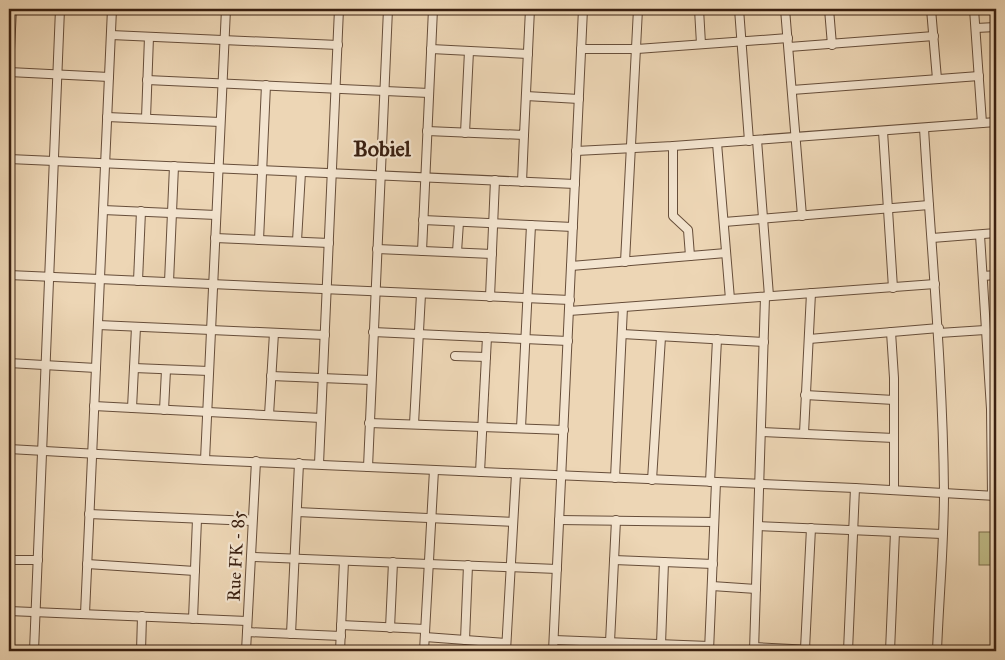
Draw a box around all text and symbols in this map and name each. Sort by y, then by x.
district label: Bobiel [353,135,412,162]
street label: Rue FK - 85 [223,509,249,602]

